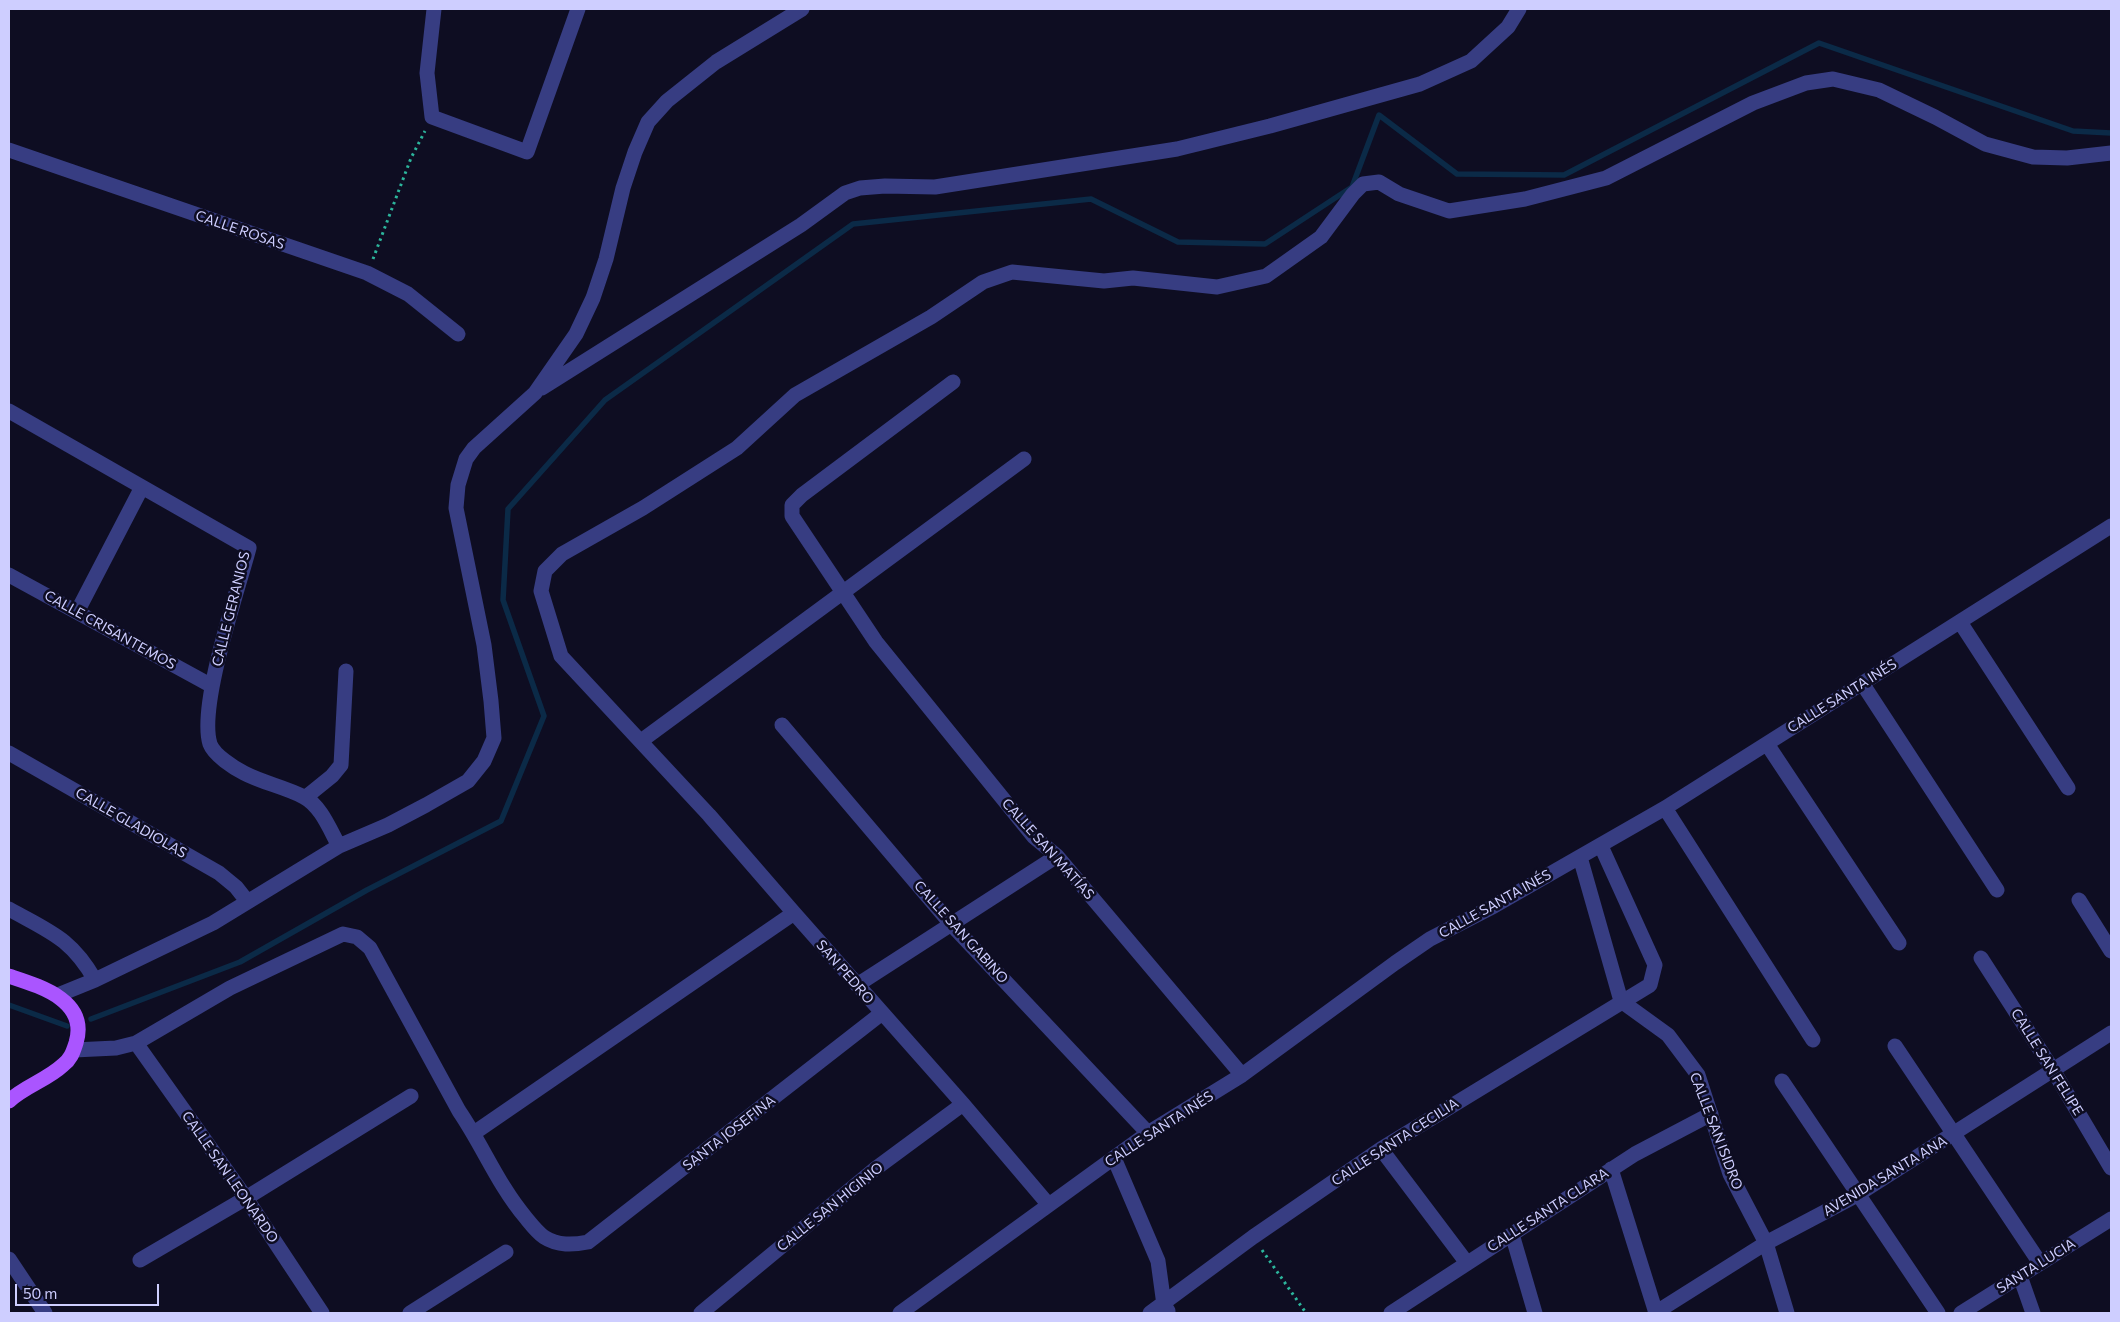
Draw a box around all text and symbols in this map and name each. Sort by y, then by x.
street label: CALLE ROSAS [193,207,287,253]
street label: CALLE GERANIOS [209,550,253,668]
street label: CALLE CRISANTEMOS [41,587,179,673]
street label: CALLE SANTA INÉS [1784,656,1900,736]
street label: CALLE GLADIOLAS [72,784,190,862]
street label: CALLE SAN MATÍAS [998,795,1098,903]
street label: CALLE SANTA INÉS [1436,866,1554,942]
street label: CALLE SAN GABINO [911,877,1011,987]
street label: SAN PEDRO [813,937,877,1007]
street label: CALLE SAN FELIPE [2007,1006,2087,1118]
street label: CALLE SAN ISIDRO [1686,1070,1746,1192]
street label: CALLE SANTA INÉS [1102,1088,1216,1170]
street label: SANTA JOSEFINA [679,1092,779,1174]
street label: CALLE SANTA CECILIA [1328,1095,1462,1189]
street label: CALLE SAN LEONARDO [178,1108,282,1246]
street label: AVENIDA SANTA ANA [1820,1132,1950,1220]
street label: CALLE SAN HIGINIO [773,1159,887,1255]
street label: CALLE SANTA CLARA [1484,1165,1612,1255]
street label: SANTA LUCIA [1993,1235,2079,1297]
scale bar [18,1274,161,1306]
text: 50 m [23,1284,57,1302]

